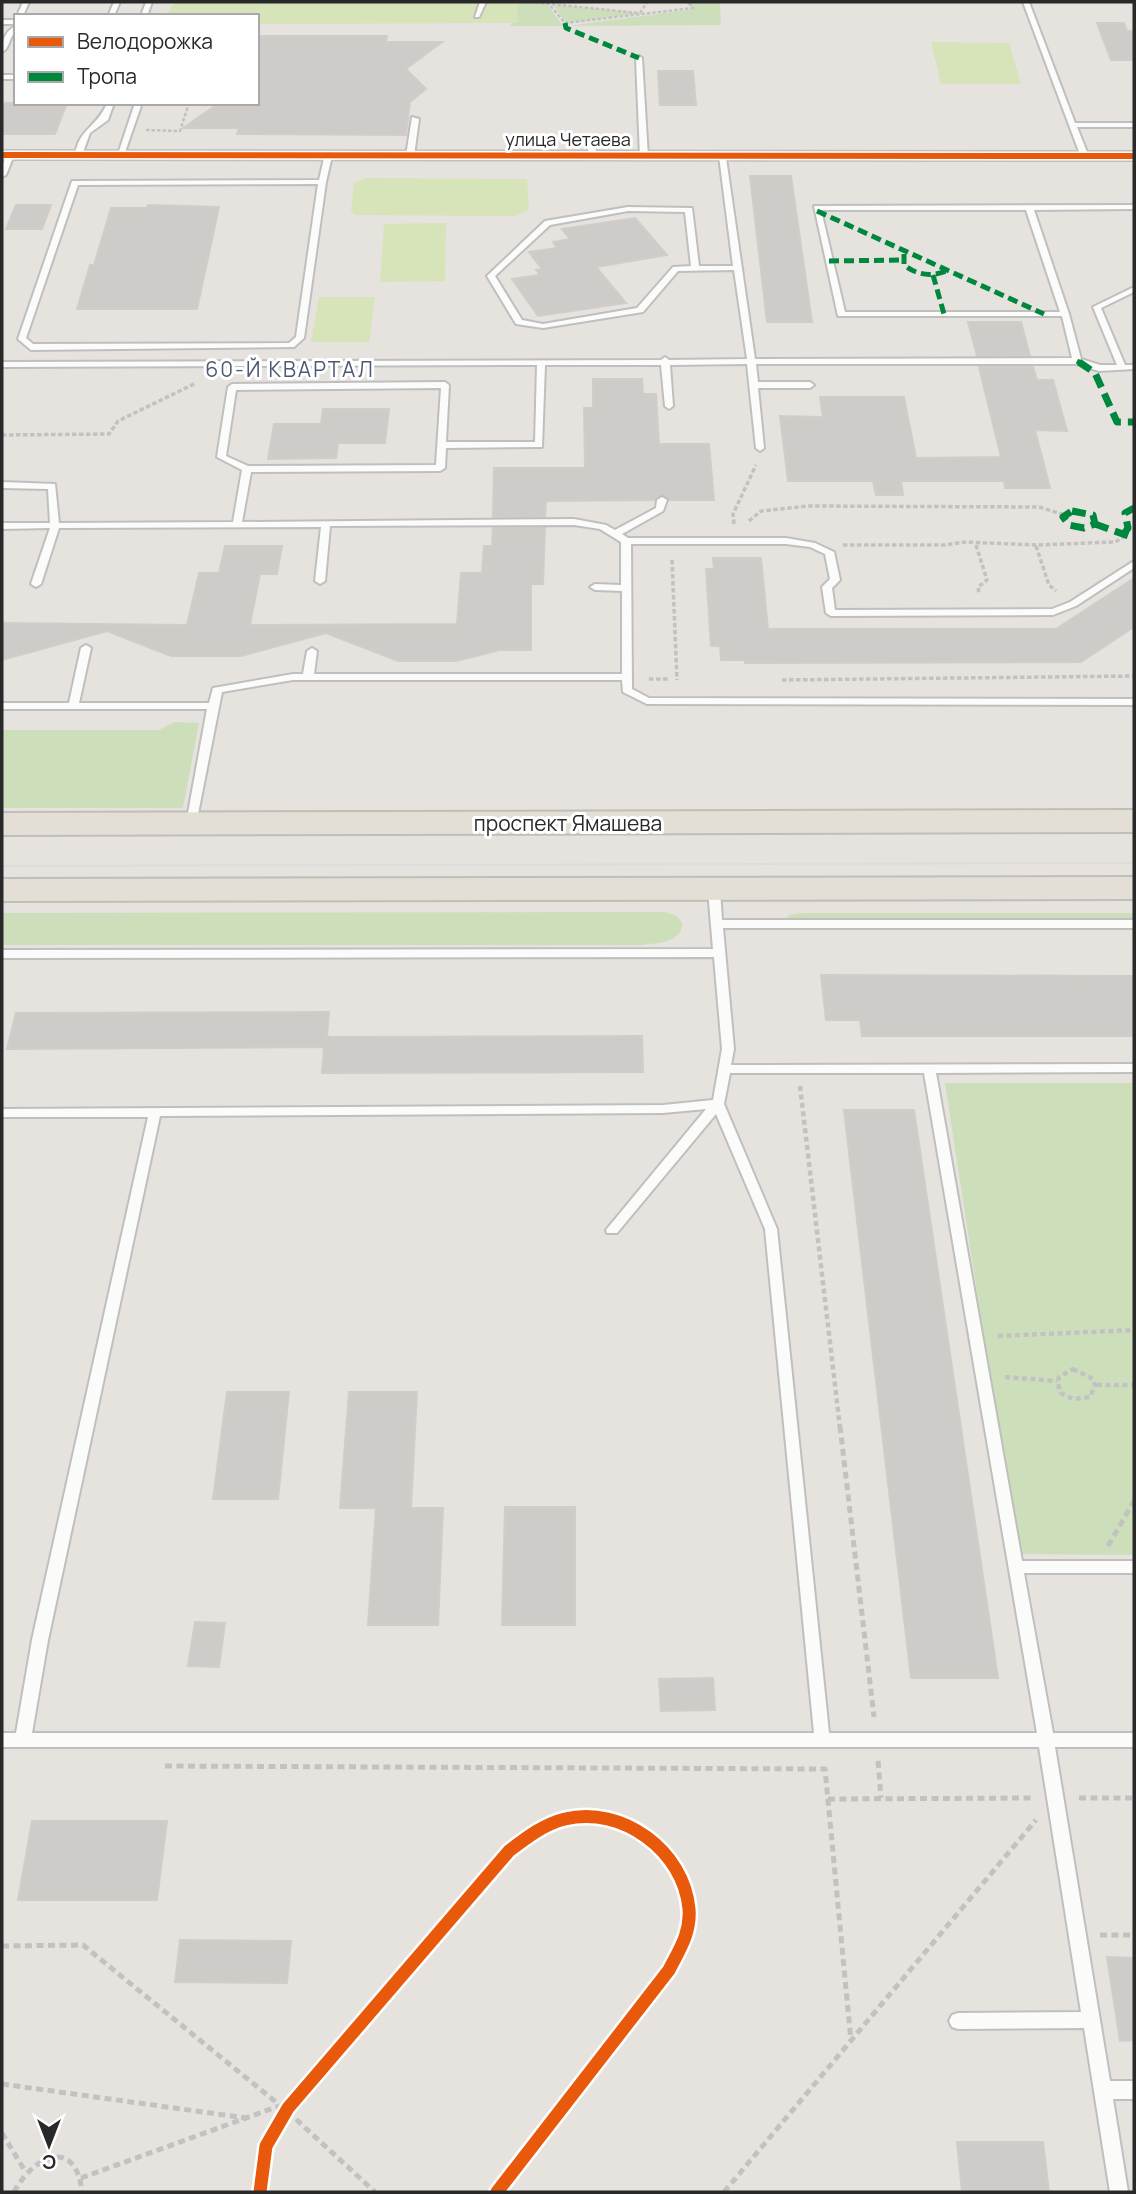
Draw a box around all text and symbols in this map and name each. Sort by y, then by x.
legend [14,14,259,105]
text: Велодорожка [77,27,213,55]
text: Тропа [77,62,137,90]
street label: улица Четаева [505,127,631,151]
district label: 60-Й КВАРТАЛ [205,355,375,383]
street label: проспект Ямашева [474,809,662,837]
north arrow [14,2110,84,2180]
text: С [42,2149,56,2175]

